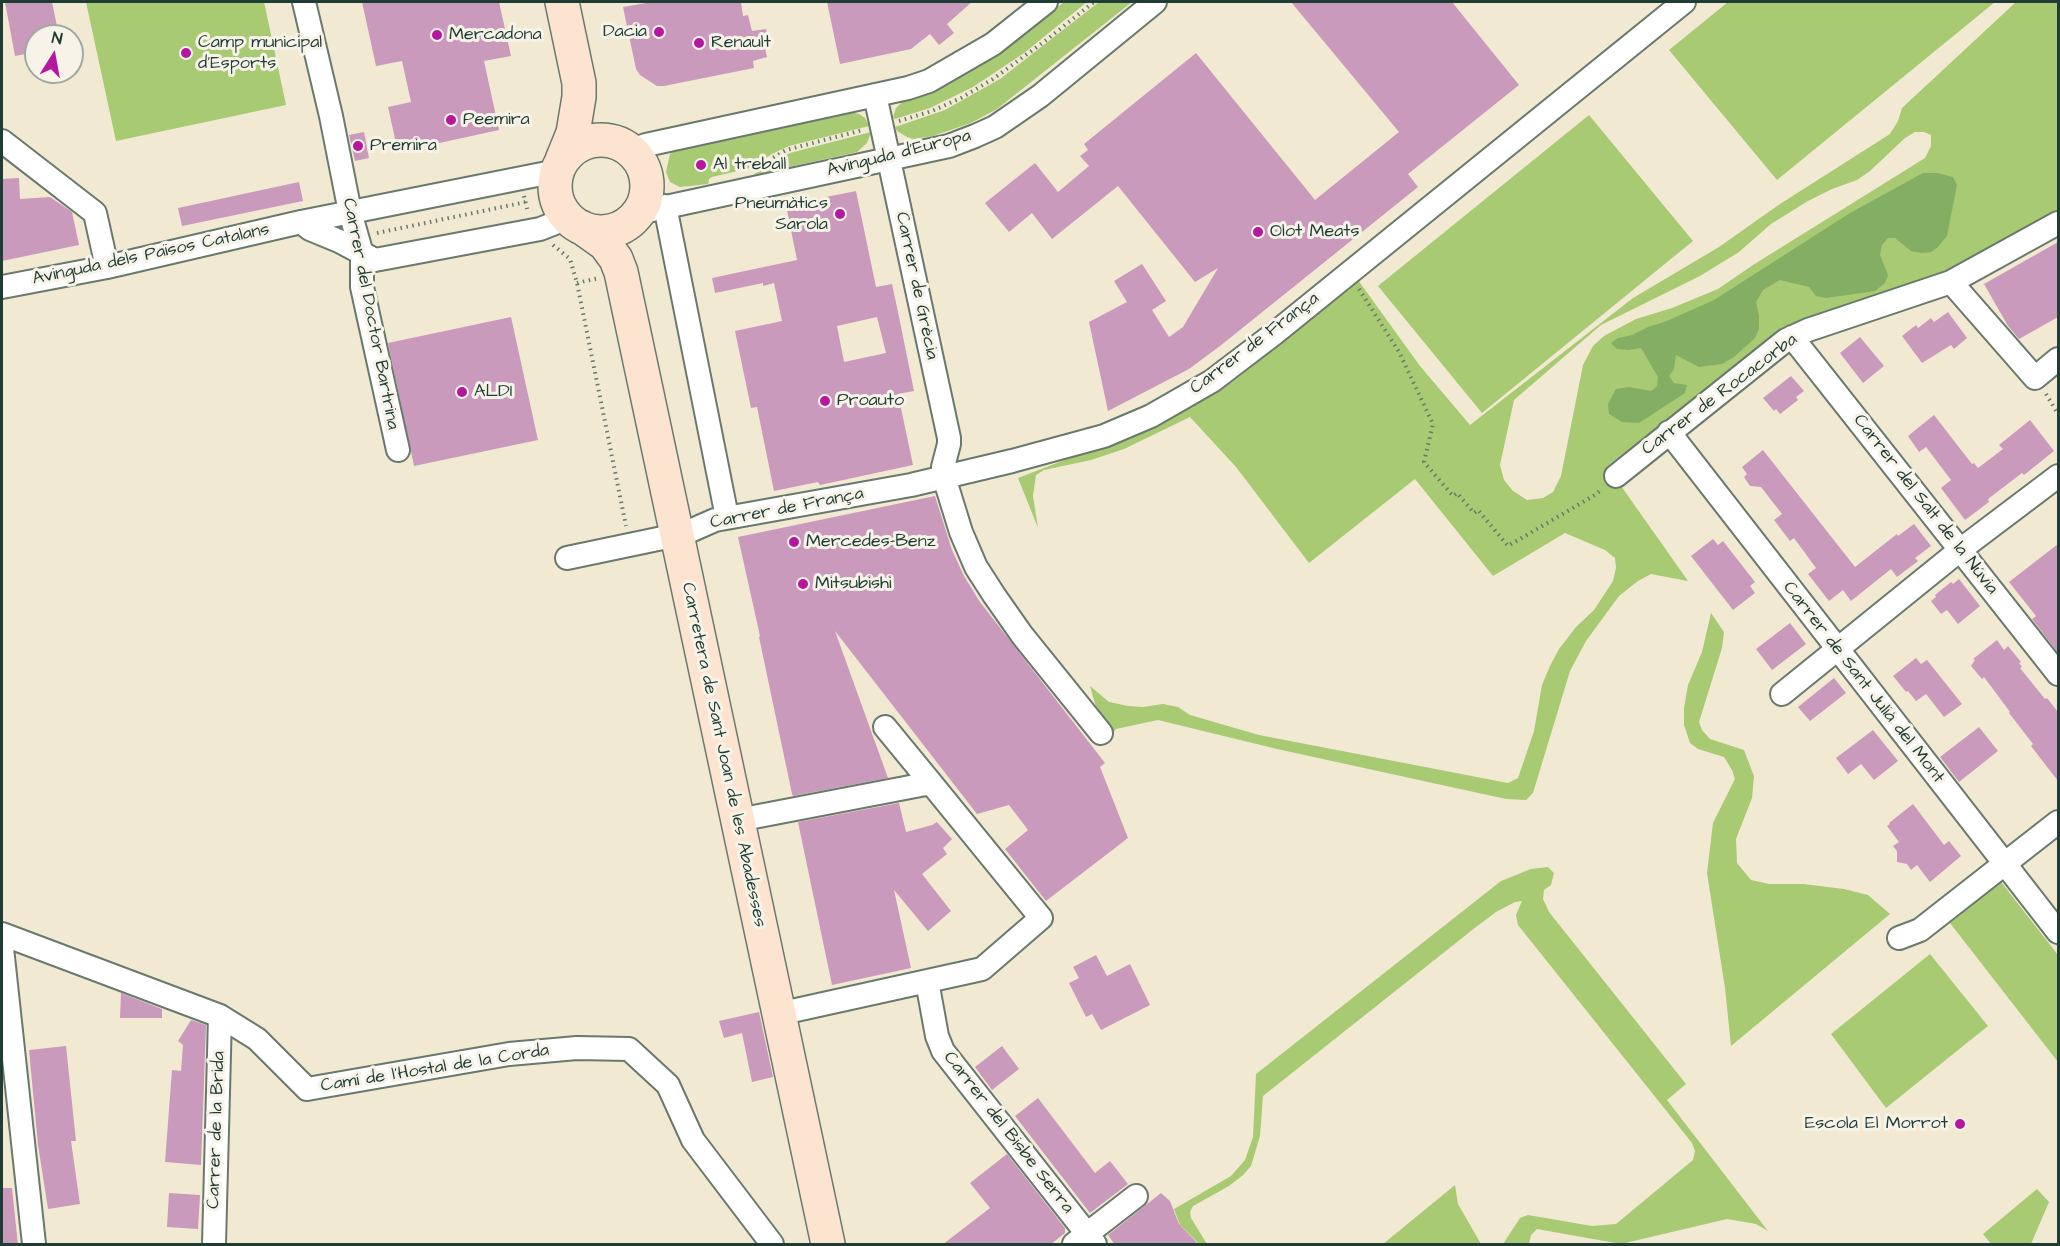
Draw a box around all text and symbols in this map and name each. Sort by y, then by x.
place label: Dacia [603,21,647,43]
north arrow [24,24,84,84]
place label: Mercadona [449,24,542,46]
marker: Dacia [652,25,666,39]
text: N [50,27,64,50]
marker: Mercadona [430,28,444,42]
place label: Camp municipal d'Esports [198,32,322,74]
place label: Renault [711,32,771,54]
marker: Renault [692,36,706,50]
marker: Camp municipal d'Esports [179,46,193,60]
place label: Peemira [463,109,530,131]
marker: Peemira [444,113,458,127]
street label: Avinguda d'Europa [825,126,973,182]
place label: Premira [370,135,437,157]
marker: Premira [351,139,365,153]
place label: Al treball [713,154,786,176]
marker: Al treball [694,158,708,172]
place label: Pneumàtics Sarola [735,193,828,236]
street label: Carrer del Doctor Bartrina [337,196,403,432]
marker: Pneumàtics Sarola [833,207,847,221]
street label: Carrer de Grècia [890,210,942,362]
street label: Avinguda dels Països Catalans [31,219,271,291]
place label: Olot Meats [1270,221,1360,243]
marker: Olot Meats [1251,225,1265,239]
street label: Carrer de França [1186,288,1324,400]
street label: Carrer de Rocacorba [1638,329,1802,461]
place label: ALDI [474,381,512,403]
marker: ALDI [455,385,469,399]
place label: Proauto [837,390,904,412]
marker: Proauto [818,394,832,408]
street label: Carrer del Salt de la Núvia [1848,411,2002,599]
street label: Carrer de França [708,484,866,534]
place label: Mercedes-Benz [806,531,936,553]
marker: Mercedes-Benz [787,535,801,549]
place label: Mitsubishi [815,573,892,595]
marker: Mitsubishi [796,577,810,591]
street label: Carrer de Sant Julià del Mont [1778,578,1948,788]
street label: Carretera de Sant Joan de les Abadesses [676,581,770,929]
street label: Camí de l'Hostal de la Corda [319,1040,551,1098]
street label: Carrer del Bisbe Serra [938,1048,1078,1218]
street label: Carrer de la Brida [203,1051,231,1209]
place label: Escola El Morrot [1805,1113,1948,1135]
marker: Escola El Morrot [1953,1117,1967,1131]

